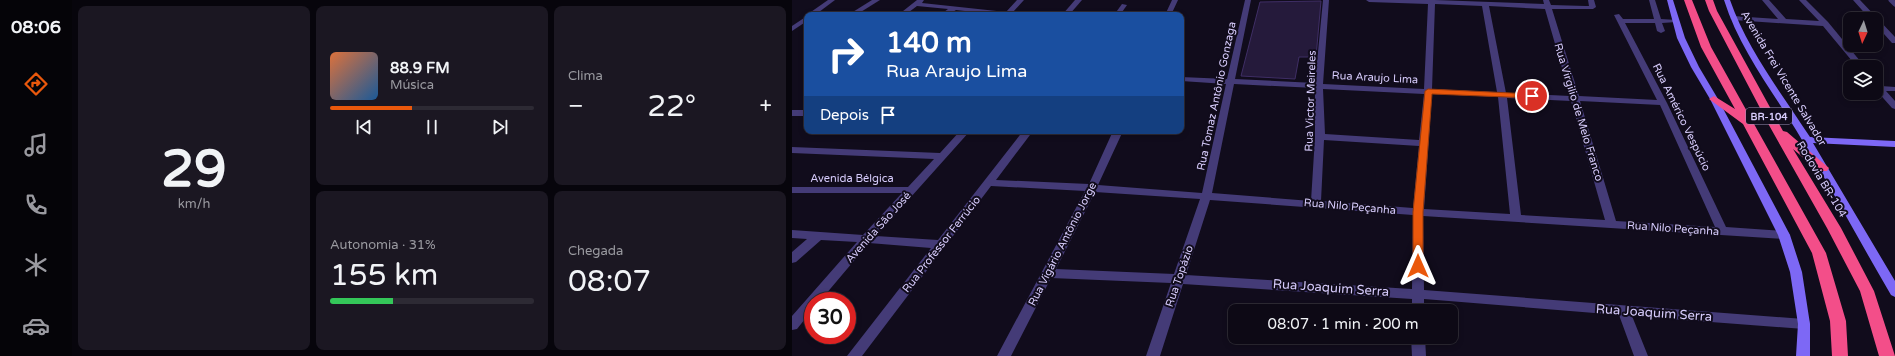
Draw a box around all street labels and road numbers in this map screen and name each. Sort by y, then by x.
street label: Avenida Frei Vicente Salvador [1738,8,1829,149]
street label: Rua Tomaz Antônio Gonzaga [1194,20,1239,172]
street label: Rua Virgilio de Melo Franco [1551,42,1606,183]
street label: Rua Victor Meireles [1302,50,1319,152]
street label: Rua Américo Vespúcio [1650,61,1713,173]
street label: Rua Araujo Lima [1331,69,1418,86]
road number: BR-104 [1746,108,1792,124]
street label: Rodovia BR-104 [1794,139,1849,220]
street label: Avenida Bélgica [810,172,894,185]
street label: Rua Vigário Antônio Jorge [1026,180,1099,308]
street label: Avenida São José [843,189,914,266]
street label: Rua Professor Ferrúcio [900,193,983,295]
street label: Rua Nilo Peçanha [1303,196,1397,217]
street label: Rua Nilo Peçanha [1626,219,1720,238]
street label: Rua Topázio [1163,243,1196,309]
street label: Rua Joaquim Serra [1272,276,1390,300]
street label: Rua Joaquim Serra [1595,301,1713,325]

